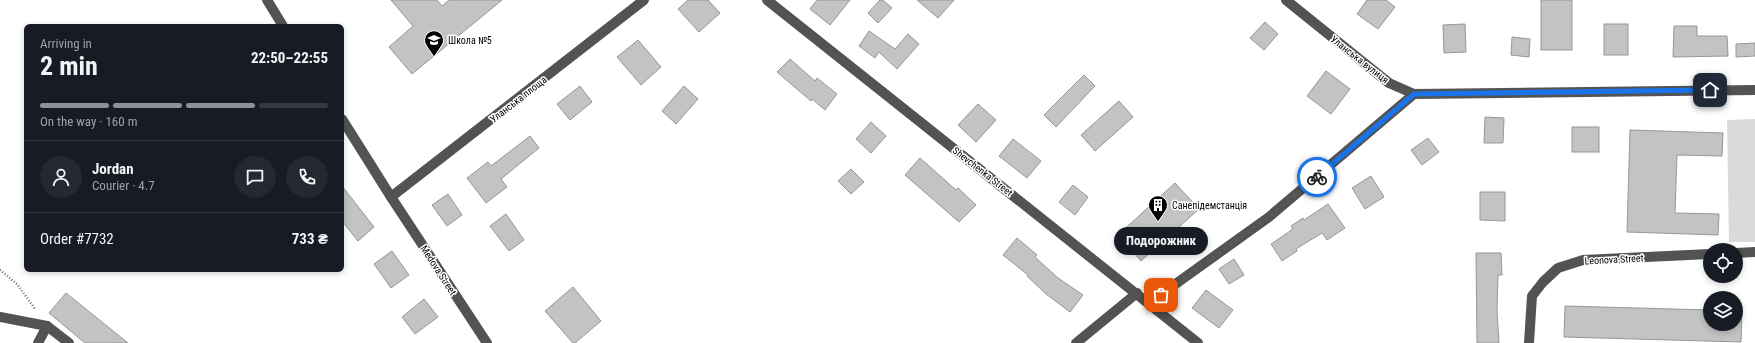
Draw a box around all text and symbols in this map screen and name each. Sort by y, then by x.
school or university icon: Школа №5 [423,29,445,57]
street label: Уланська вулиця [1328,33,1391,86]
place label: Школа №5 [448,35,492,46]
text: Arriving in [40,36,92,51]
text: 22:50–22:55 [251,49,328,67]
text: 2 min [40,51,98,81]
pin [1693,73,1727,107]
street label: Уланська площа [488,74,549,125]
icon: home [1699,79,1721,101]
text: On the way · 160 m [40,114,137,129]
street label: Shevchenka Street [951,145,1015,198]
button: person [40,156,82,198]
button: chat [234,156,276,198]
button: phone [286,156,328,198]
courier [1297,157,1337,197]
text: Jordan [92,160,134,178]
icon: bike [1306,166,1328,188]
text: Courier · 4.7 [92,178,155,193]
building icon: Санепідемстанція [1147,194,1169,222]
place label: Санепідемстанція [1172,200,1247,211]
callout: Подорожник [1114,227,1208,255]
text: Order #7732 [40,230,114,248]
text: 733 ₴ [292,230,328,248]
text: Подорожник [1126,233,1196,248]
street label: Medova Street [418,243,459,297]
map controls [1703,243,1743,331]
button: locate [1703,243,1743,283]
street label: Leonova Street [1584,252,1644,267]
pin [1144,278,1178,312]
icon: bag [1150,284,1172,306]
button: layers [1703,291,1743,331]

